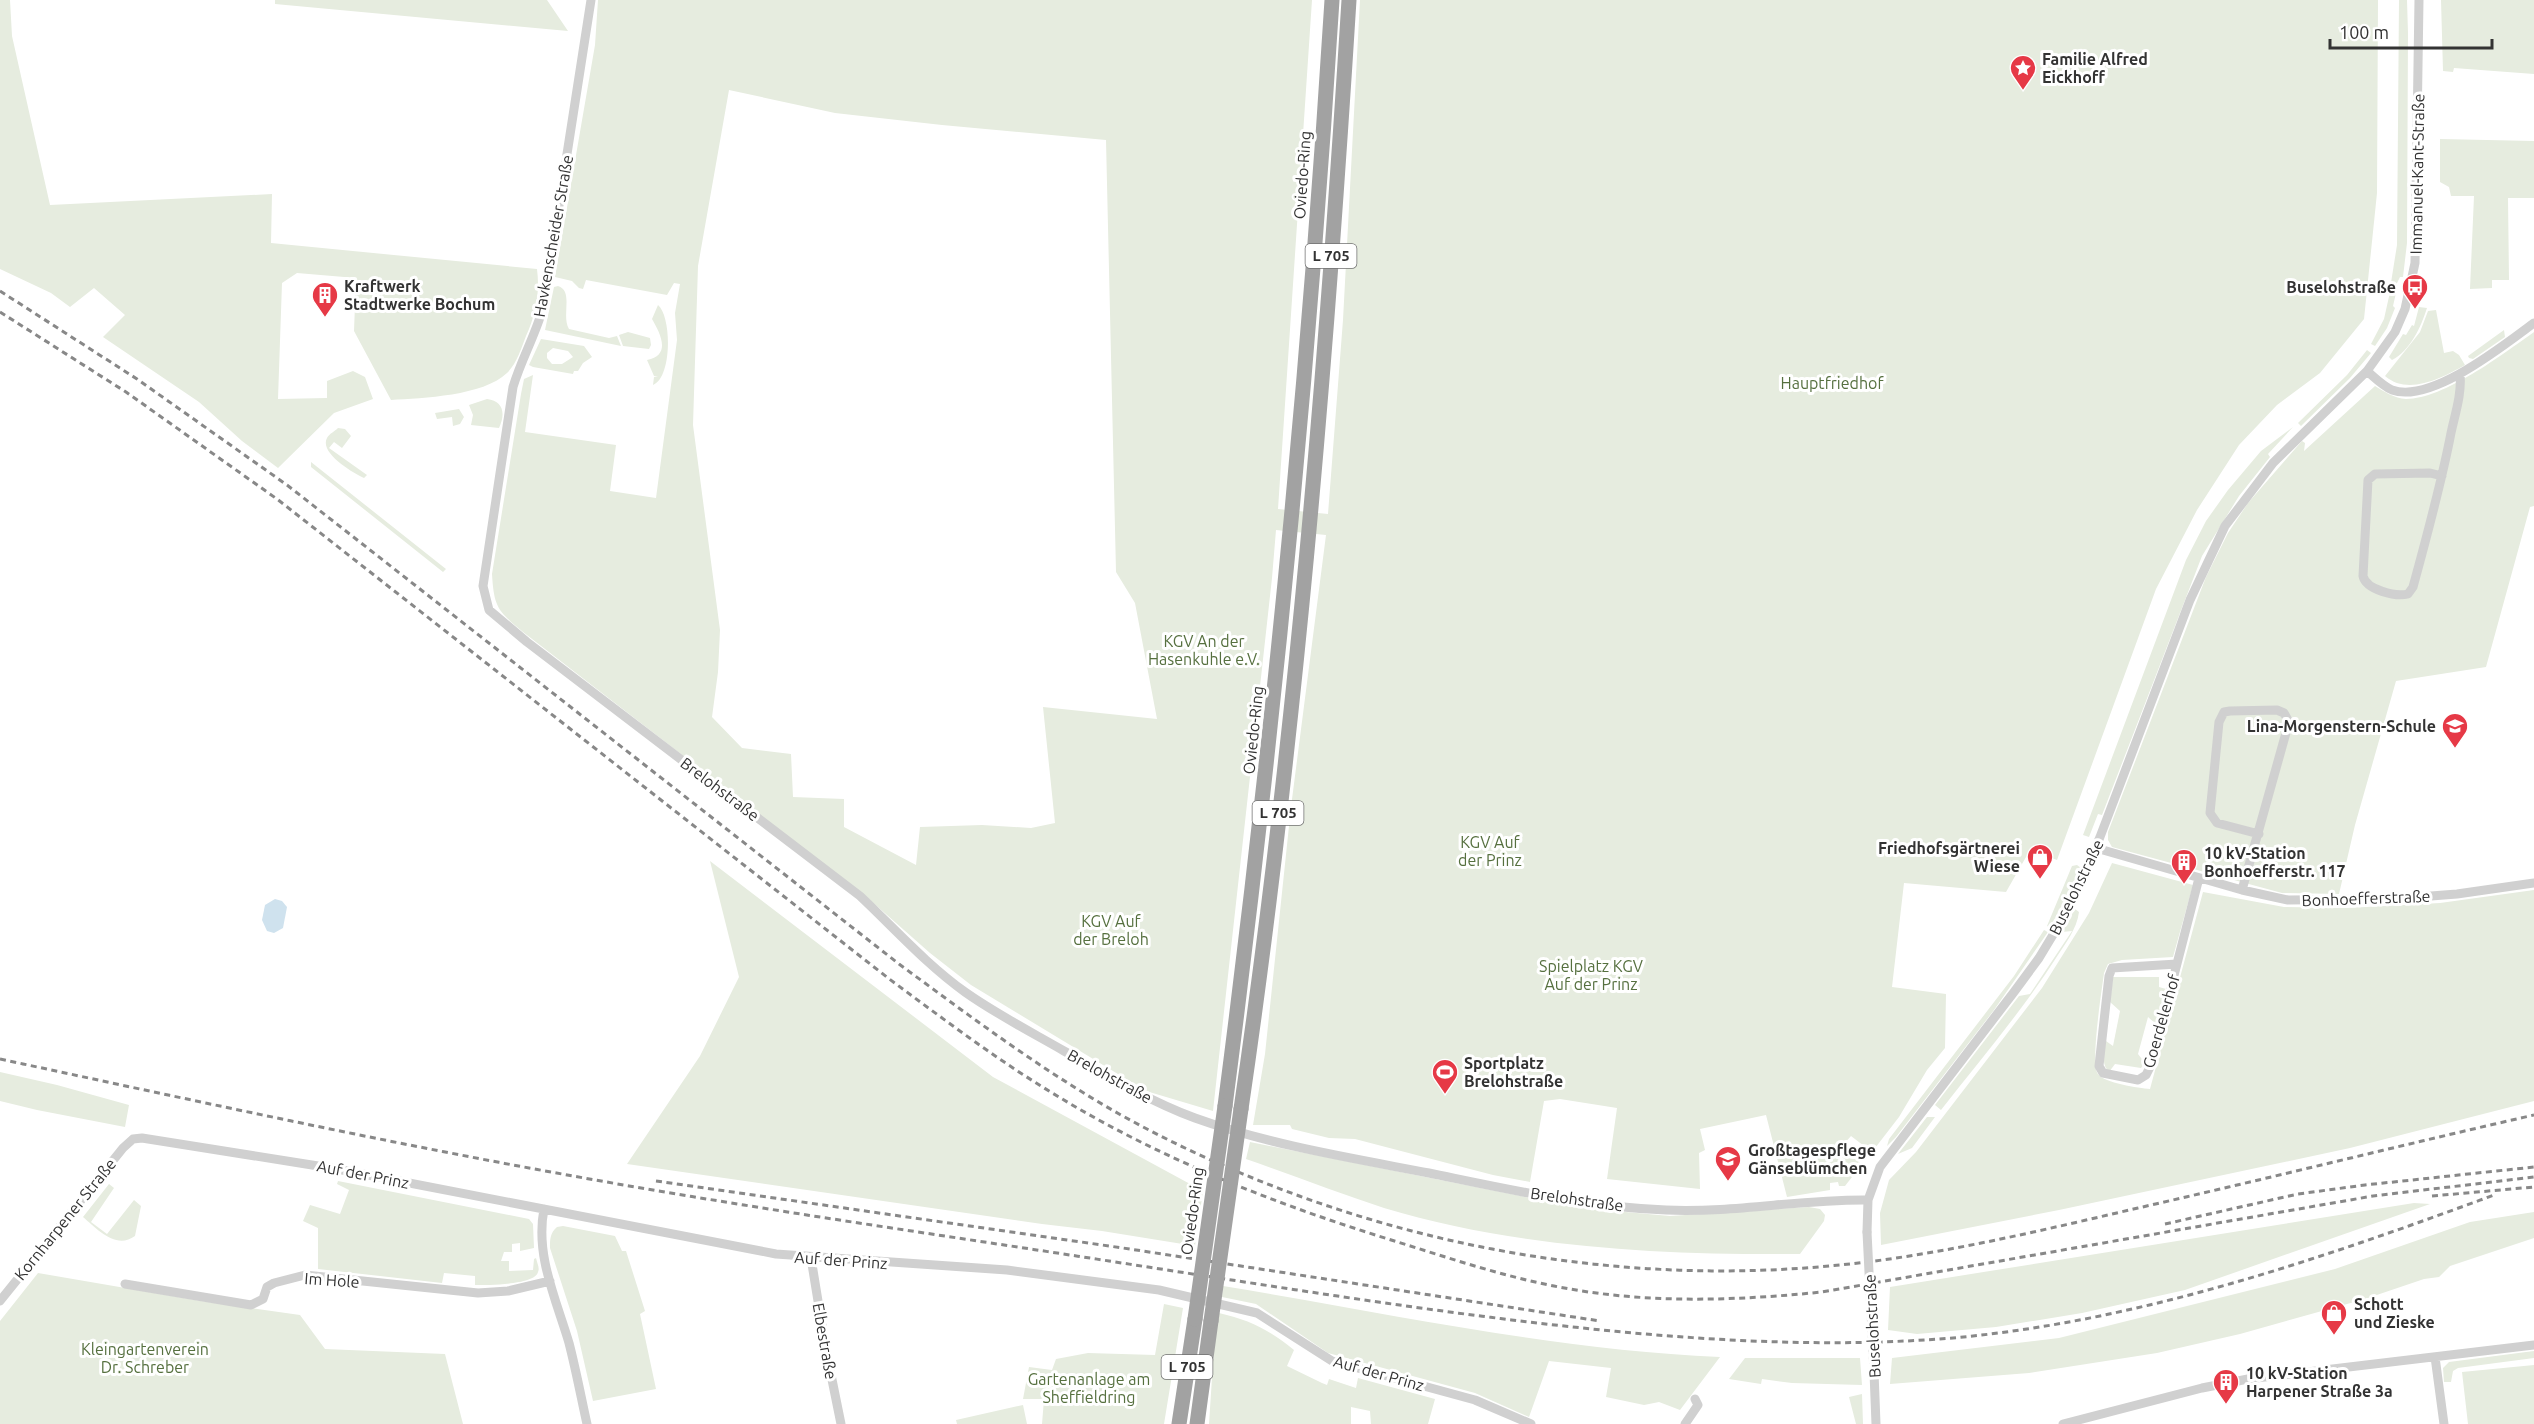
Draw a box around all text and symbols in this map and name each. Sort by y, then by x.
scale bar [2330,12,2492,50]
text: 100 m [2339,22,2389,42]
place label: Familie Alfred Eickhoff [2042,50,2148,86]
place icon: Familie Alfred Eickhoff [2008,53,2038,91]
street label: Immanuel-Kant-Straße [2407,93,2427,255]
street label: Oviedo-Ring [1290,130,1314,220]
street label: Havkenscheider Straße [530,153,576,319]
road number: L 705 [1306,244,1356,268]
bus stop icon: Buselohstraße [2400,272,2430,310]
place label: Kraftwerk Stadtwerke Bochum [344,277,495,313]
place label: Buselohstraße [2286,278,2396,296]
building icon: Kraftwerk Stadtwerke Bochum [310,280,340,318]
park label: Hauptfriedhof [1781,374,1884,392]
park label: KGV An der Hasenkuhle e.V. [1148,632,1260,668]
street label: Oviedo-Ring [1239,685,1267,775]
school or university icon: Lina-Morgenstern-Schule [2440,711,2470,749]
place label: Lina-Morgenstern-Schule [2247,717,2436,735]
street label: Brelohstraße [677,754,763,824]
road number: L 705 [1252,801,1304,825]
park label: KGV Auf der Prinz [1458,833,1522,869]
street label: Buselohstraße [2045,836,2107,938]
place label: Friedhofsgärtnerei Wiese [1878,839,2020,875]
shop icon: Friedhofsgärtnerei Wiese [2025,842,2055,880]
place label: 10 kV-Station Bonhoefferstr. 117 [2204,844,2346,880]
building icon: 10 kV-Station Bonhoefferstr. 117 [2169,847,2199,885]
street label: Bonhoefferstraße [2301,887,2431,909]
park label: KGV Auf der Breloh [1073,912,1149,948]
park label: Spielplatz KGV Auf der Prinz [1539,957,1643,993]
street label: Goerdelerhof [2139,971,2183,1070]
street label: Brelohstraße [1065,1045,1155,1107]
place label: Sportplatz Brelohstraße [1464,1054,1563,1090]
sports icon: Sportplatz Brelohstraße [1430,1057,1460,1095]
place label: Großtagespflege Gänseblümchen [1748,1141,1876,1177]
school or university icon: Großtagespflege Gänseblümchen [1713,1144,1743,1182]
street label: Kornharpener Straße [11,1155,119,1283]
street label: Auf der Prinz [316,1156,410,1192]
street label: Oviedo-Ring [1177,1166,1207,1256]
street label: Brelohstraße [1529,1184,1625,1214]
street label: Auf der Prinz [794,1248,888,1272]
street label: Im Hole [304,1269,360,1291]
street label: Buselohstraße [1860,1274,1884,1378]
place label: Schott und Zieske [2354,1295,2435,1331]
shop icon: Schott und Zieske [2319,1298,2349,1336]
street label: Elbestraße [809,1301,841,1381]
park label: Kleingartenverein Dr. Schreber [81,1340,209,1376]
street label: Auf der Prinz [1332,1351,1426,1395]
road number: L 705 [1162,1355,1212,1379]
place label: 10 kV-Station Harpener Straße 3a [2246,1364,2393,1400]
building icon: 10 kV-Station Harpener Straße 3a [2211,1367,2241,1405]
park label: Gartenanlage am Sheffieldring [1028,1370,1150,1406]

